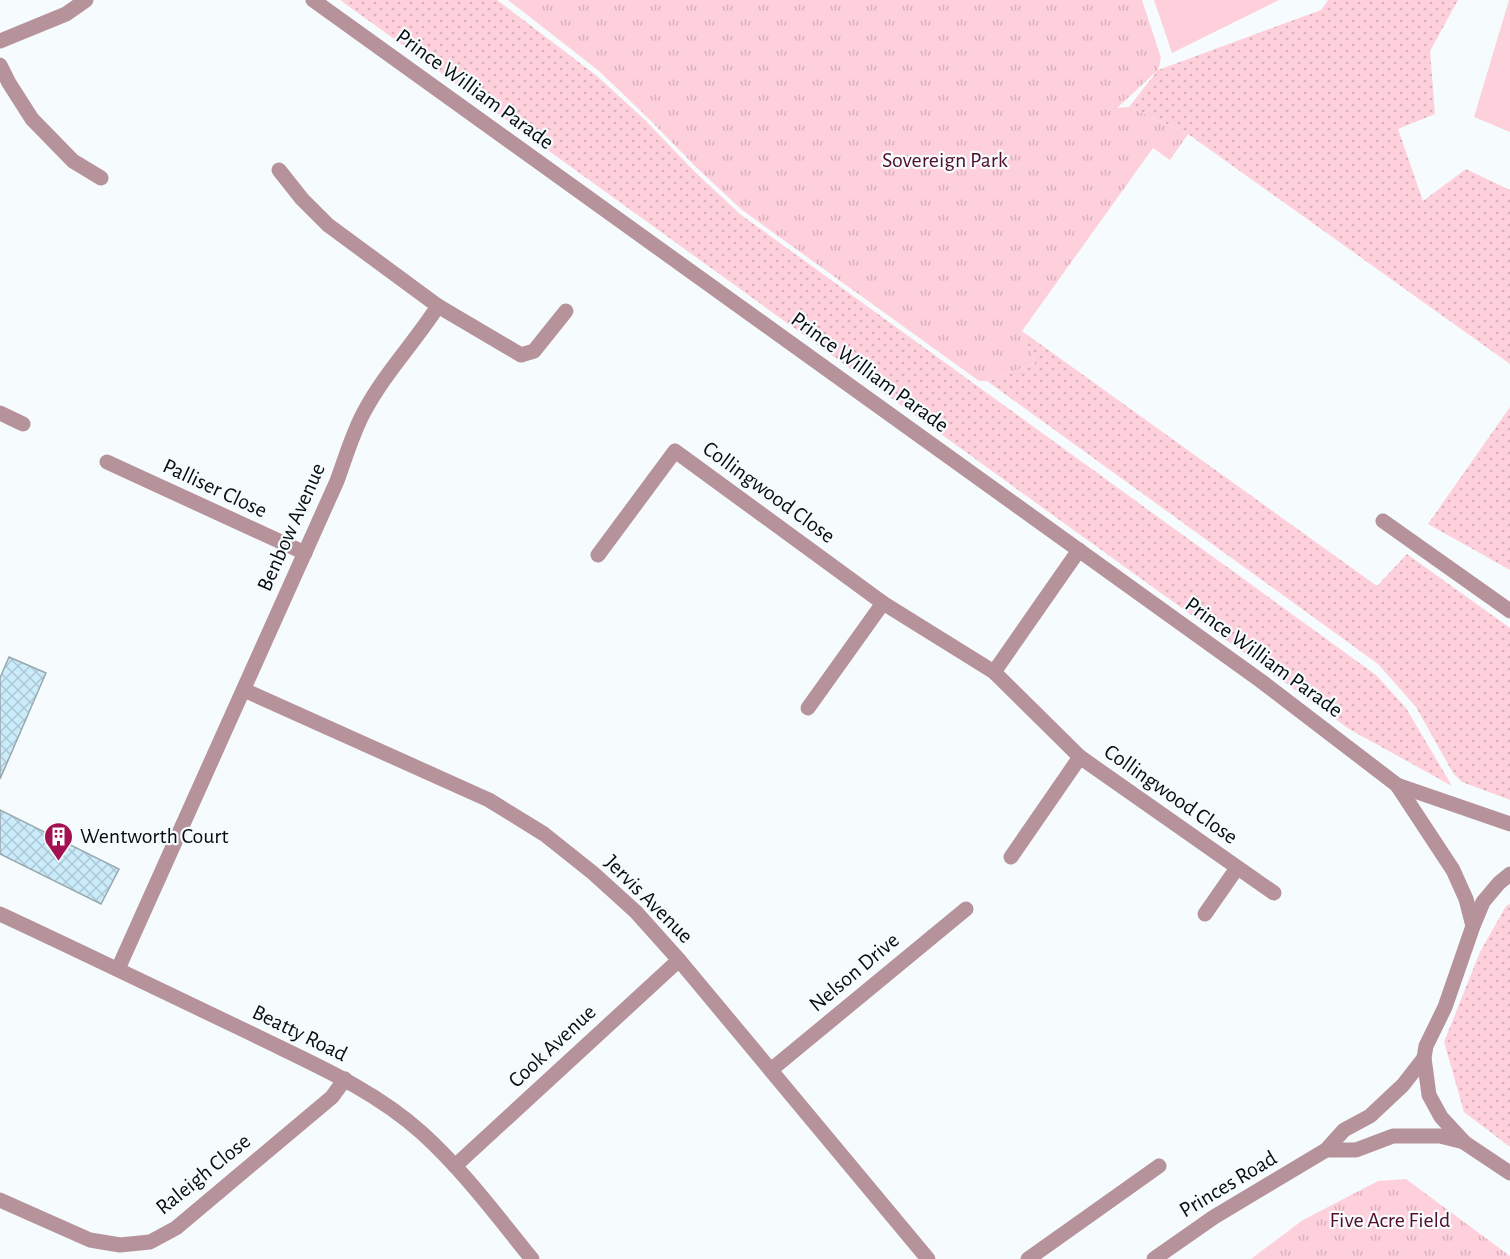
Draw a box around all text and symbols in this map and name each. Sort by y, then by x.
street label: Prince William Parade [392,25,558,153]
park label: Sovereign Park [882,149,1008,171]
street label: Prince William Parade [787,308,953,436]
street label: Collingwood Close [699,437,839,547]
street label: Palliser Close [160,454,270,522]
street label: Benbow Avenue [253,460,329,594]
street label: Prince William Parade [1181,593,1347,721]
street label: Collingwood Close [1100,740,1242,848]
building icon: Wentworth Court [43,820,75,862]
place label: Wentworth Court [80,825,228,847]
street label: Jervis Avenue [601,851,697,947]
street label: Nelson Drive [805,928,903,1016]
street label: Cook Avenue [504,1000,600,1092]
street label: Beatty Road [249,1001,351,1065]
street label: Raleigh Close [152,1129,254,1219]
street label: Princes Road [1176,1146,1280,1222]
park label: Five Acre Field [1330,1209,1450,1231]

